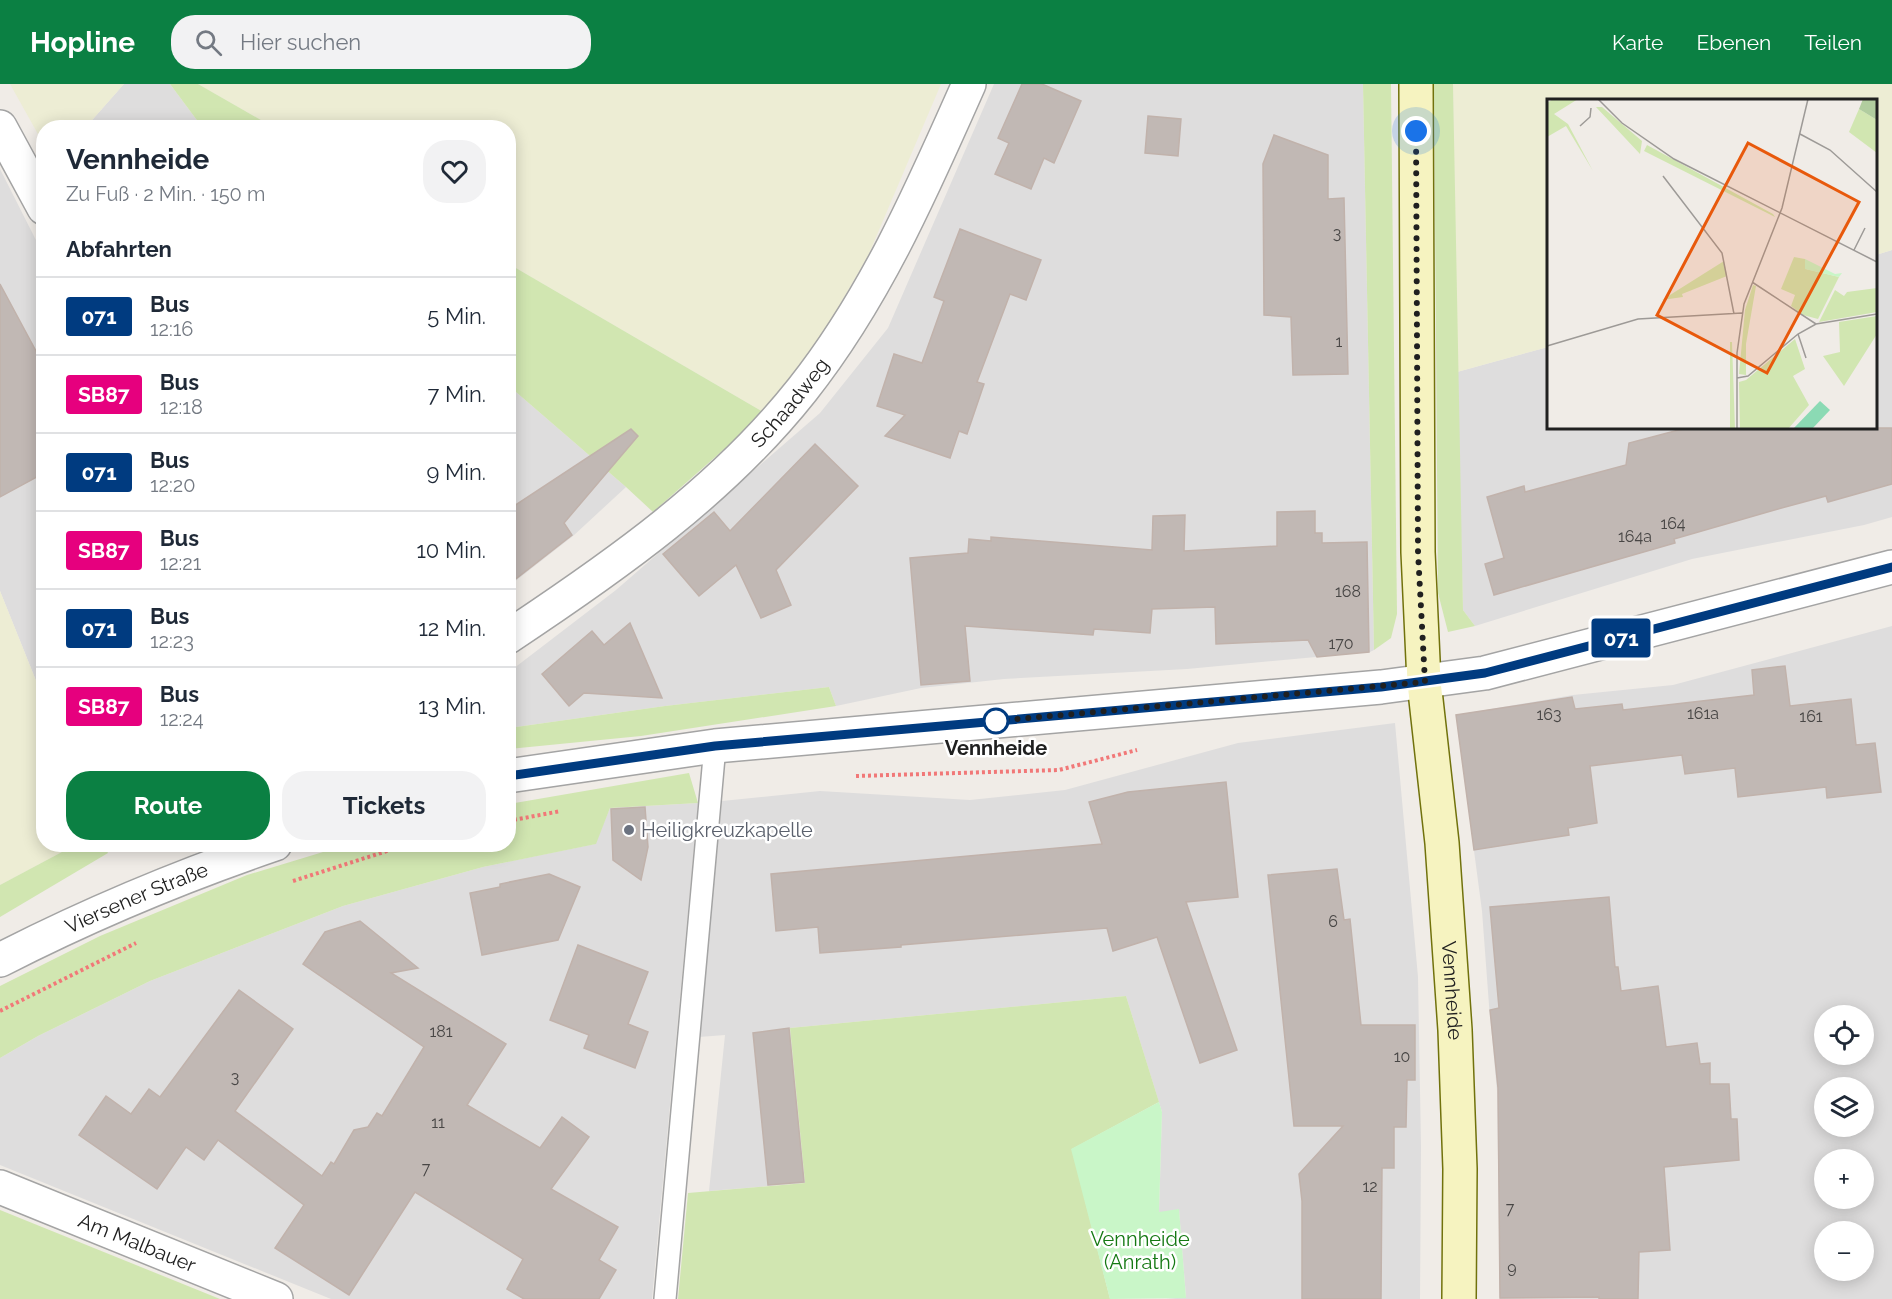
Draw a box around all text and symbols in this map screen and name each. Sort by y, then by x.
search box [171,15,591,69]
text: Hopline [30,26,135,59]
icon: search [192,26,225,59]
text: Hier suchen [240,29,361,55]
text: Karte [1612,30,1663,55]
text: Ebenen [1696,30,1771,55]
text: Teilen [1804,30,1862,55]
inset map [1547,99,1877,429]
your location [1401,116,1431,146]
button: heart [423,140,486,203]
text: Vennheide [66,143,209,176]
text: Zu Fuß · 2 Min. · 150 m [66,182,265,206]
house number: 3 [1333,224,1341,243]
text: Abfahrten [66,236,172,262]
text: Bus [150,291,189,317]
text: 5 Min. [427,303,486,329]
text: 071 [81,304,117,329]
text: 12:16 [150,317,193,341]
house number: 1 [1336,332,1343,351]
street label: Schaadweg [746,353,834,452]
text: Bus [160,369,199,395]
text: 7 Min. [428,381,486,407]
text: SB87 [78,382,130,407]
text: 12:18 [160,395,203,419]
text: Bus [150,447,189,473]
text: 9 Min. [426,459,486,485]
text: 071 [81,460,117,485]
text: 12:20 [150,473,195,497]
house number: 164 [1660,514,1686,533]
text: Bus [160,525,199,551]
house number: 164a [1618,527,1652,546]
text: 10 Min. [416,537,486,563]
text: SB87 [78,538,130,563]
text: 12:21 [160,551,201,575]
house number: 168 [1335,582,1361,601]
text: Bus [150,603,189,629]
text: 12 Min. [418,615,486,641]
text: 071 [81,616,117,641]
line badge: 071 [1586,618,1656,658]
text: 071 [1603,626,1639,651]
text: 12:23 [150,629,194,653]
house number: 170 [1328,634,1354,653]
text: Bus [160,681,199,707]
text: 13 Min. [418,693,486,719]
text: SB87 [78,694,130,719]
house number: 161a [1687,704,1719,723]
house number: 163 [1536,705,1562,724]
text: 12:24 [160,707,204,731]
house number: 161 [1799,707,1823,726]
marker: Vennheide [983,708,1009,734]
place label: Vennheide [945,736,1047,760]
button: Route [66,771,270,840]
button: Tickets [282,771,486,840]
place label: Heiligkreuzkapelle [641,818,813,842]
marker: Heiligkreuzkapelle [622,823,636,837]
street label: Viersener Straße [61,857,211,939]
house number: 6 [1328,912,1338,931]
street label: Vennheide [1437,940,1467,1041]
map controls [1814,1005,1874,1281]
button: locate [1814,1005,1874,1065]
house number: 181 [429,1022,453,1041]
house number: 10 [1394,1047,1410,1066]
house number: 3 [231,1068,239,1087]
button: layers [1814,1077,1874,1137]
house number: 11 [431,1113,445,1132]
button: + [1814,1149,1874,1209]
house number: 7 [422,1159,431,1178]
house number: 12 [1362,1177,1378,1196]
house number: 7 [1506,1199,1515,1218]
street label: Am Malbauer [75,1208,199,1277]
button: − [1814,1221,1874,1281]
park label: Vennheide (Anrath) [1090,1227,1190,1274]
house number: 9 [1507,1258,1517,1277]

